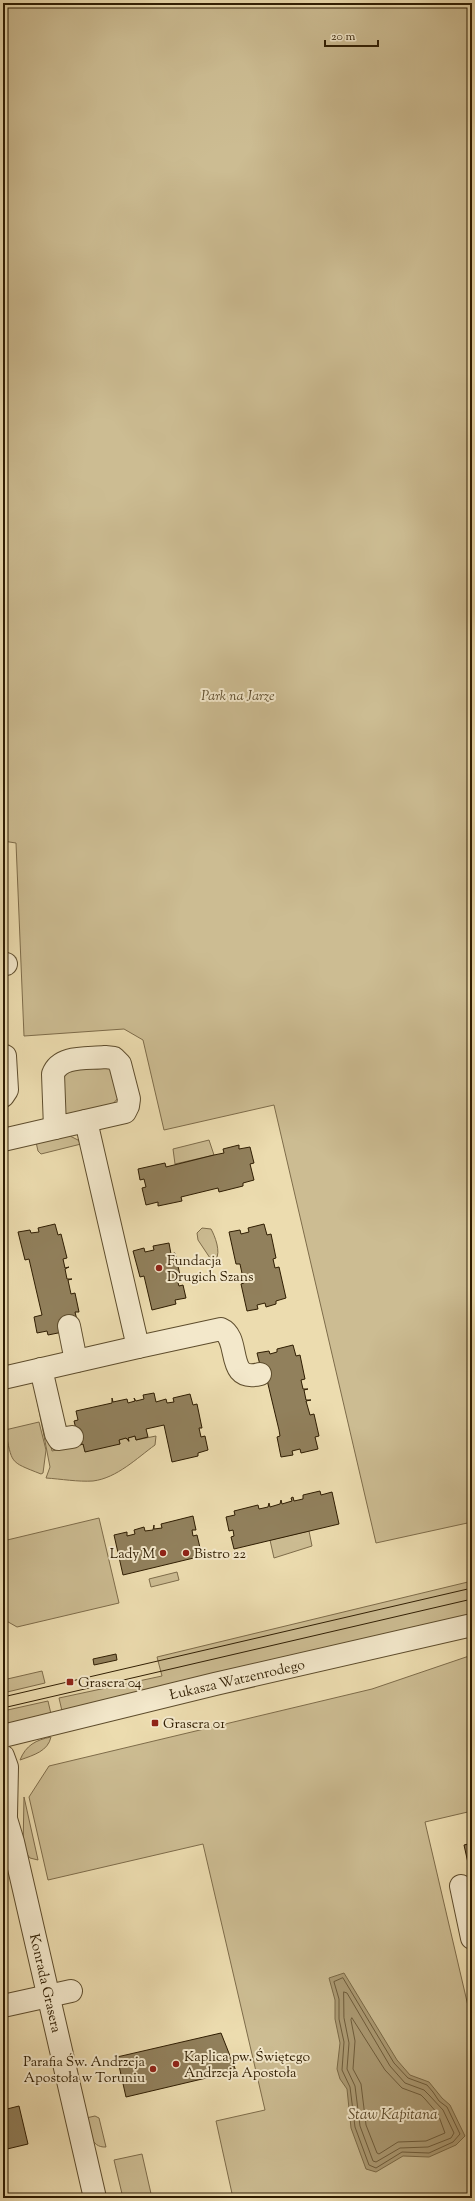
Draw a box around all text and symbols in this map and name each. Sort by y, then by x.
scale bar [325,22,378,48]
text: 20 m [331,28,356,46]
park label: Park na Jarze [201,687,275,707]
place label: Fundacja Drugich Szans [167,1252,253,1288]
marker: Fundacja Drugich Szans [154,1263,164,1273]
place label: Lady M [110,1545,155,1565]
place label: Bistro 22 [194,1545,247,1565]
marker: Lady M [158,1548,168,1558]
marker: Bistro 22 [181,1548,191,1558]
street label: Łukasza Watzenrodego [168,1656,307,1706]
place label: Grasera 04 [78,1674,142,1694]
marker: Grasera 04 [65,1677,75,1687]
place label: Grasera 01 [163,1715,225,1735]
marker: Grasera 01 [150,1718,160,1728]
street label: Konrada Grasera [23,1932,65,2035]
place label: Kaplica pw. Świętego Andrzeja Apostoła [184,2048,311,2084]
place label: Parafia Św. Andrzeja Apostoła w Toruniu [23,2053,146,2089]
marker: Kaplica pw. Świętego Andrzeja Apostoła [171,2059,181,2069]
marker: Parafia Św. Andrzeja Apostoła w Toruniu [148,2064,158,2074]
water label: Staw Kapitana [348,2105,438,2126]

